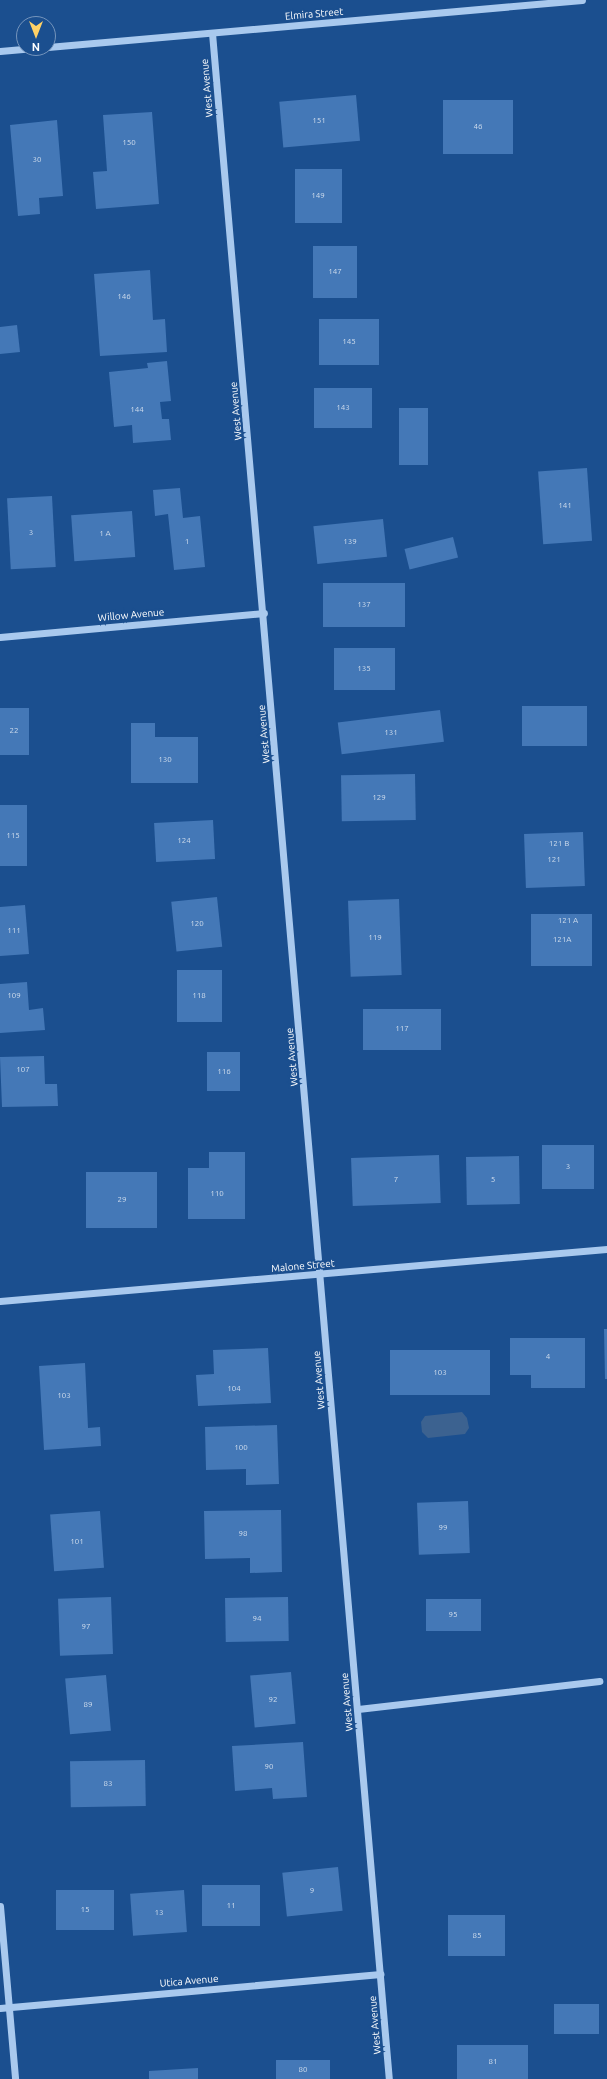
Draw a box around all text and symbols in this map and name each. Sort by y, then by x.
street label: Elmira Street [284,5,344,23]
north arrow [16,16,56,56]
text: N [32,41,40,53]
street label: West Avenue [198,58,216,118]
house number: 151 [312,116,326,126]
house number: 46 [473,122,483,132]
house number: 150 [122,138,136,148]
house number: 30 [32,155,42,165]
house number: 149 [311,191,325,201]
house number: 147 [328,267,342,277]
house number: 146 [117,292,131,302]
house number: 145 [342,337,356,347]
street label: West Avenue [227,381,245,441]
house number: 143 [336,403,350,413]
house number: 144 [130,405,144,415]
house number: 141 [558,501,572,511]
house number: 3 [29,528,33,538]
house number: 1 A [99,529,111,539]
house number: 1 [185,537,189,547]
house number: 139 [343,537,357,547]
house number: 137 [357,600,371,610]
street label: Willow Avenue [97,606,165,624]
house number: 135 [357,664,371,674]
street label: West Avenue [255,704,273,764]
house number: 22 [9,726,19,736]
house number: 131 [384,728,398,738]
house number: 130 [158,755,172,765]
house number: 129 [372,793,386,803]
house number: 115 [6,831,20,841]
house number: 124 [177,836,191,846]
house number: 121 B [549,839,569,849]
house number: 121 [547,855,561,865]
house number: 121 A [558,916,578,926]
house number: 120 [190,919,204,929]
house number: 111 [7,926,21,936]
house number: 119 [368,933,382,943]
house number: 121A [553,935,571,945]
house number: 109 [7,991,21,1001]
house number: 118 [192,991,206,1001]
house number: 117 [395,1024,409,1034]
street label: West Avenue [283,1027,301,1087]
house number: 107 [16,1065,30,1075]
house number: 116 [217,1067,231,1077]
house number: 3 [566,1162,570,1172]
house number: 7 [394,1175,398,1185]
house number: 5 [491,1175,495,1185]
house number: 110 [210,1189,224,1199]
house number: 29 [117,1195,127,1205]
street label: Malone Street [271,1257,335,1275]
street label: West Avenue [310,1350,328,1410]
house number: 4 [546,1352,550,1362]
house number: 103 [433,1368,447,1378]
house number: 104 [227,1384,241,1394]
house number: 103 [57,1391,71,1401]
house number: 100 [234,1443,248,1453]
house number: 99 [438,1523,448,1533]
house number: 98 [238,1529,248,1539]
house number: 101 [70,1537,84,1547]
house number: 95 [448,1610,458,1620]
house number: 94 [252,1614,262,1624]
house number: 97 [81,1622,91,1632]
street label: West Avenue [338,1672,356,1732]
house number: 92 [268,1695,278,1705]
house number: 89 [83,1700,93,1710]
house number: 90 [264,1762,274,1772]
house number: 83 [103,1779,113,1789]
house number: 9 [310,1886,314,1896]
house number: 11 [226,1901,236,1911]
house number: 15 [80,1905,90,1915]
house number: 13 [154,1908,164,1918]
house number: 85 [472,1931,482,1941]
street label: Utica Avenue [159,1972,219,1990]
street label: West Avenue [366,1995,384,2055]
house number: 81 [488,2057,498,2067]
house number: 80 [298,2065,308,2075]

